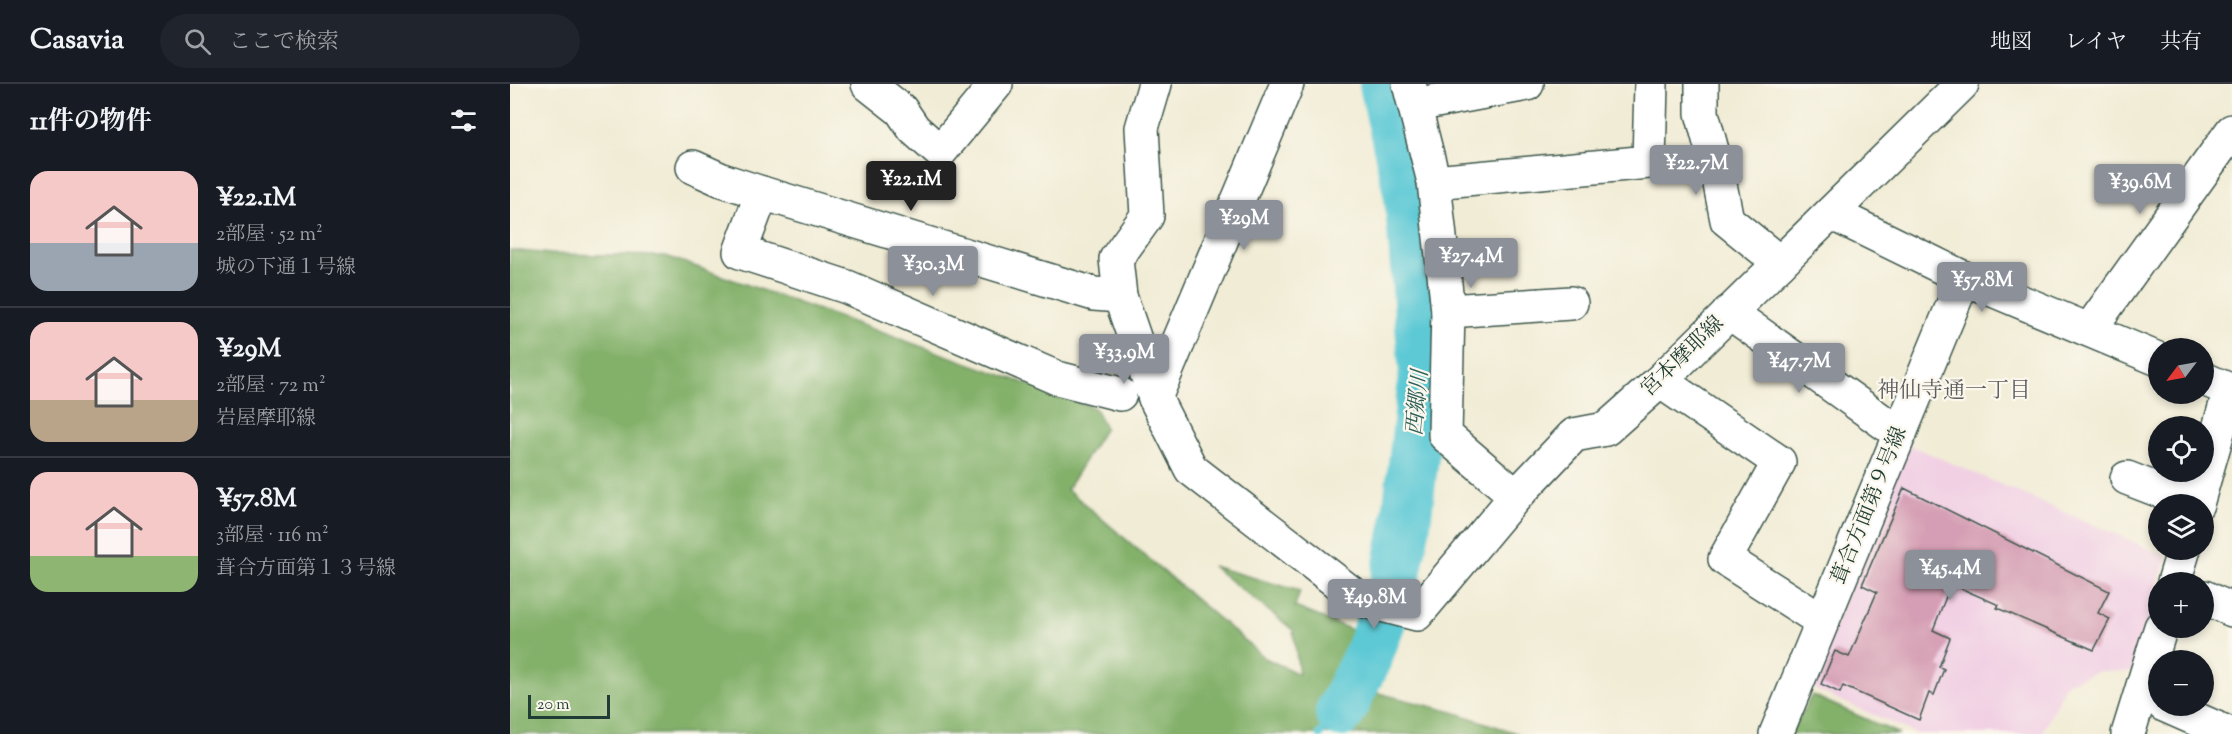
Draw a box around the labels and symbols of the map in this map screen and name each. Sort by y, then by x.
pin: ¥22.7M [1647,145,1745,196]
pin: ¥22.1M [862,161,960,212]
pin: ¥39.6M [2091,164,2189,215]
pin: ¥29M [1208,200,1280,251]
pin: ¥27.4M [1422,238,1520,289]
pin: ¥30.3M [884,246,982,297]
pin: ¥57.8M [1933,262,2031,313]
street label: 宮本摩耶線 [1635,310,1731,404]
pin: ¥33.9M [1075,334,1173,385]
north arrow [2148,338,2214,404]
pin: ¥47.7M [1750,343,1848,394]
water label: 西郷川 [1400,367,1438,437]
district label: 神仙寺通一丁目 [1877,376,2031,408]
street label: 葺合方面第９号線 [1825,422,1915,590]
pin: ¥45.4M [1901,550,1999,601]
pin: ¥49.8M [1325,579,1423,630]
scale bar [528,692,610,720]

